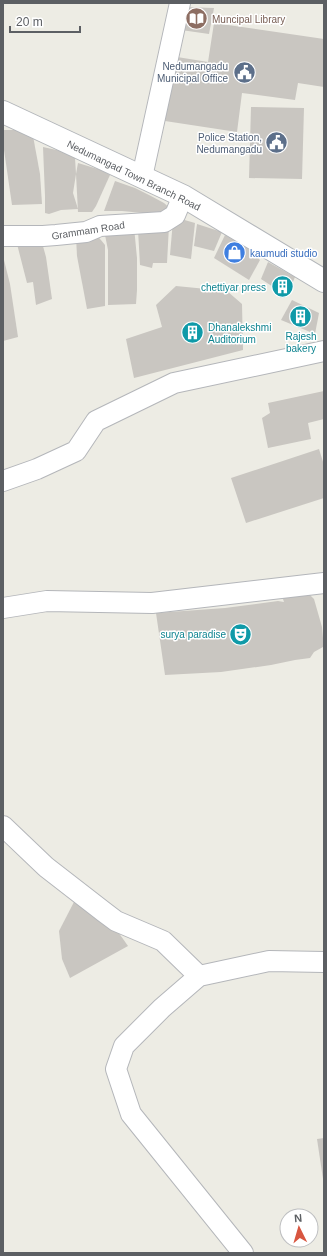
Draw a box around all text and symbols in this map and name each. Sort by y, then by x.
library icon: Muncipal Library [184,6,210,32]
scale bar [10,8,80,34]
place label: Muncipal Library [212,14,285,25]
text: 20 m [16,15,43,29]
public building icon: Nedumangadu Municipal Office [231,59,257,85]
place label: Nedumangadu Municipal Office [157,61,228,84]
public building icon: Police Station, Nedumangadu [264,130,290,156]
place label: Police Station, Nedumangadu [196,132,262,155]
street label: Nedumangad Town Branch Road [65,138,202,213]
street label: Grammam Road [51,219,125,242]
shop icon: kaumudi studio [221,240,247,266]
place label: kaumudi studio [250,248,318,259]
building icon: chettiyar press [269,274,295,300]
place label: chettiyar press [201,282,266,293]
building icon: Rajesh bakery [288,303,314,329]
building icon: Dhanalekshmi Auditorium [180,320,206,346]
place label: Dhanalekshmi Auditorium [208,322,271,345]
place label: Rajesh bakery [285,331,317,354]
theatre icon: surya paradise [228,621,254,647]
place label: surya paradise [160,629,226,640]
north arrow [279,1208,319,1248]
text: N [294,1212,303,1224]

